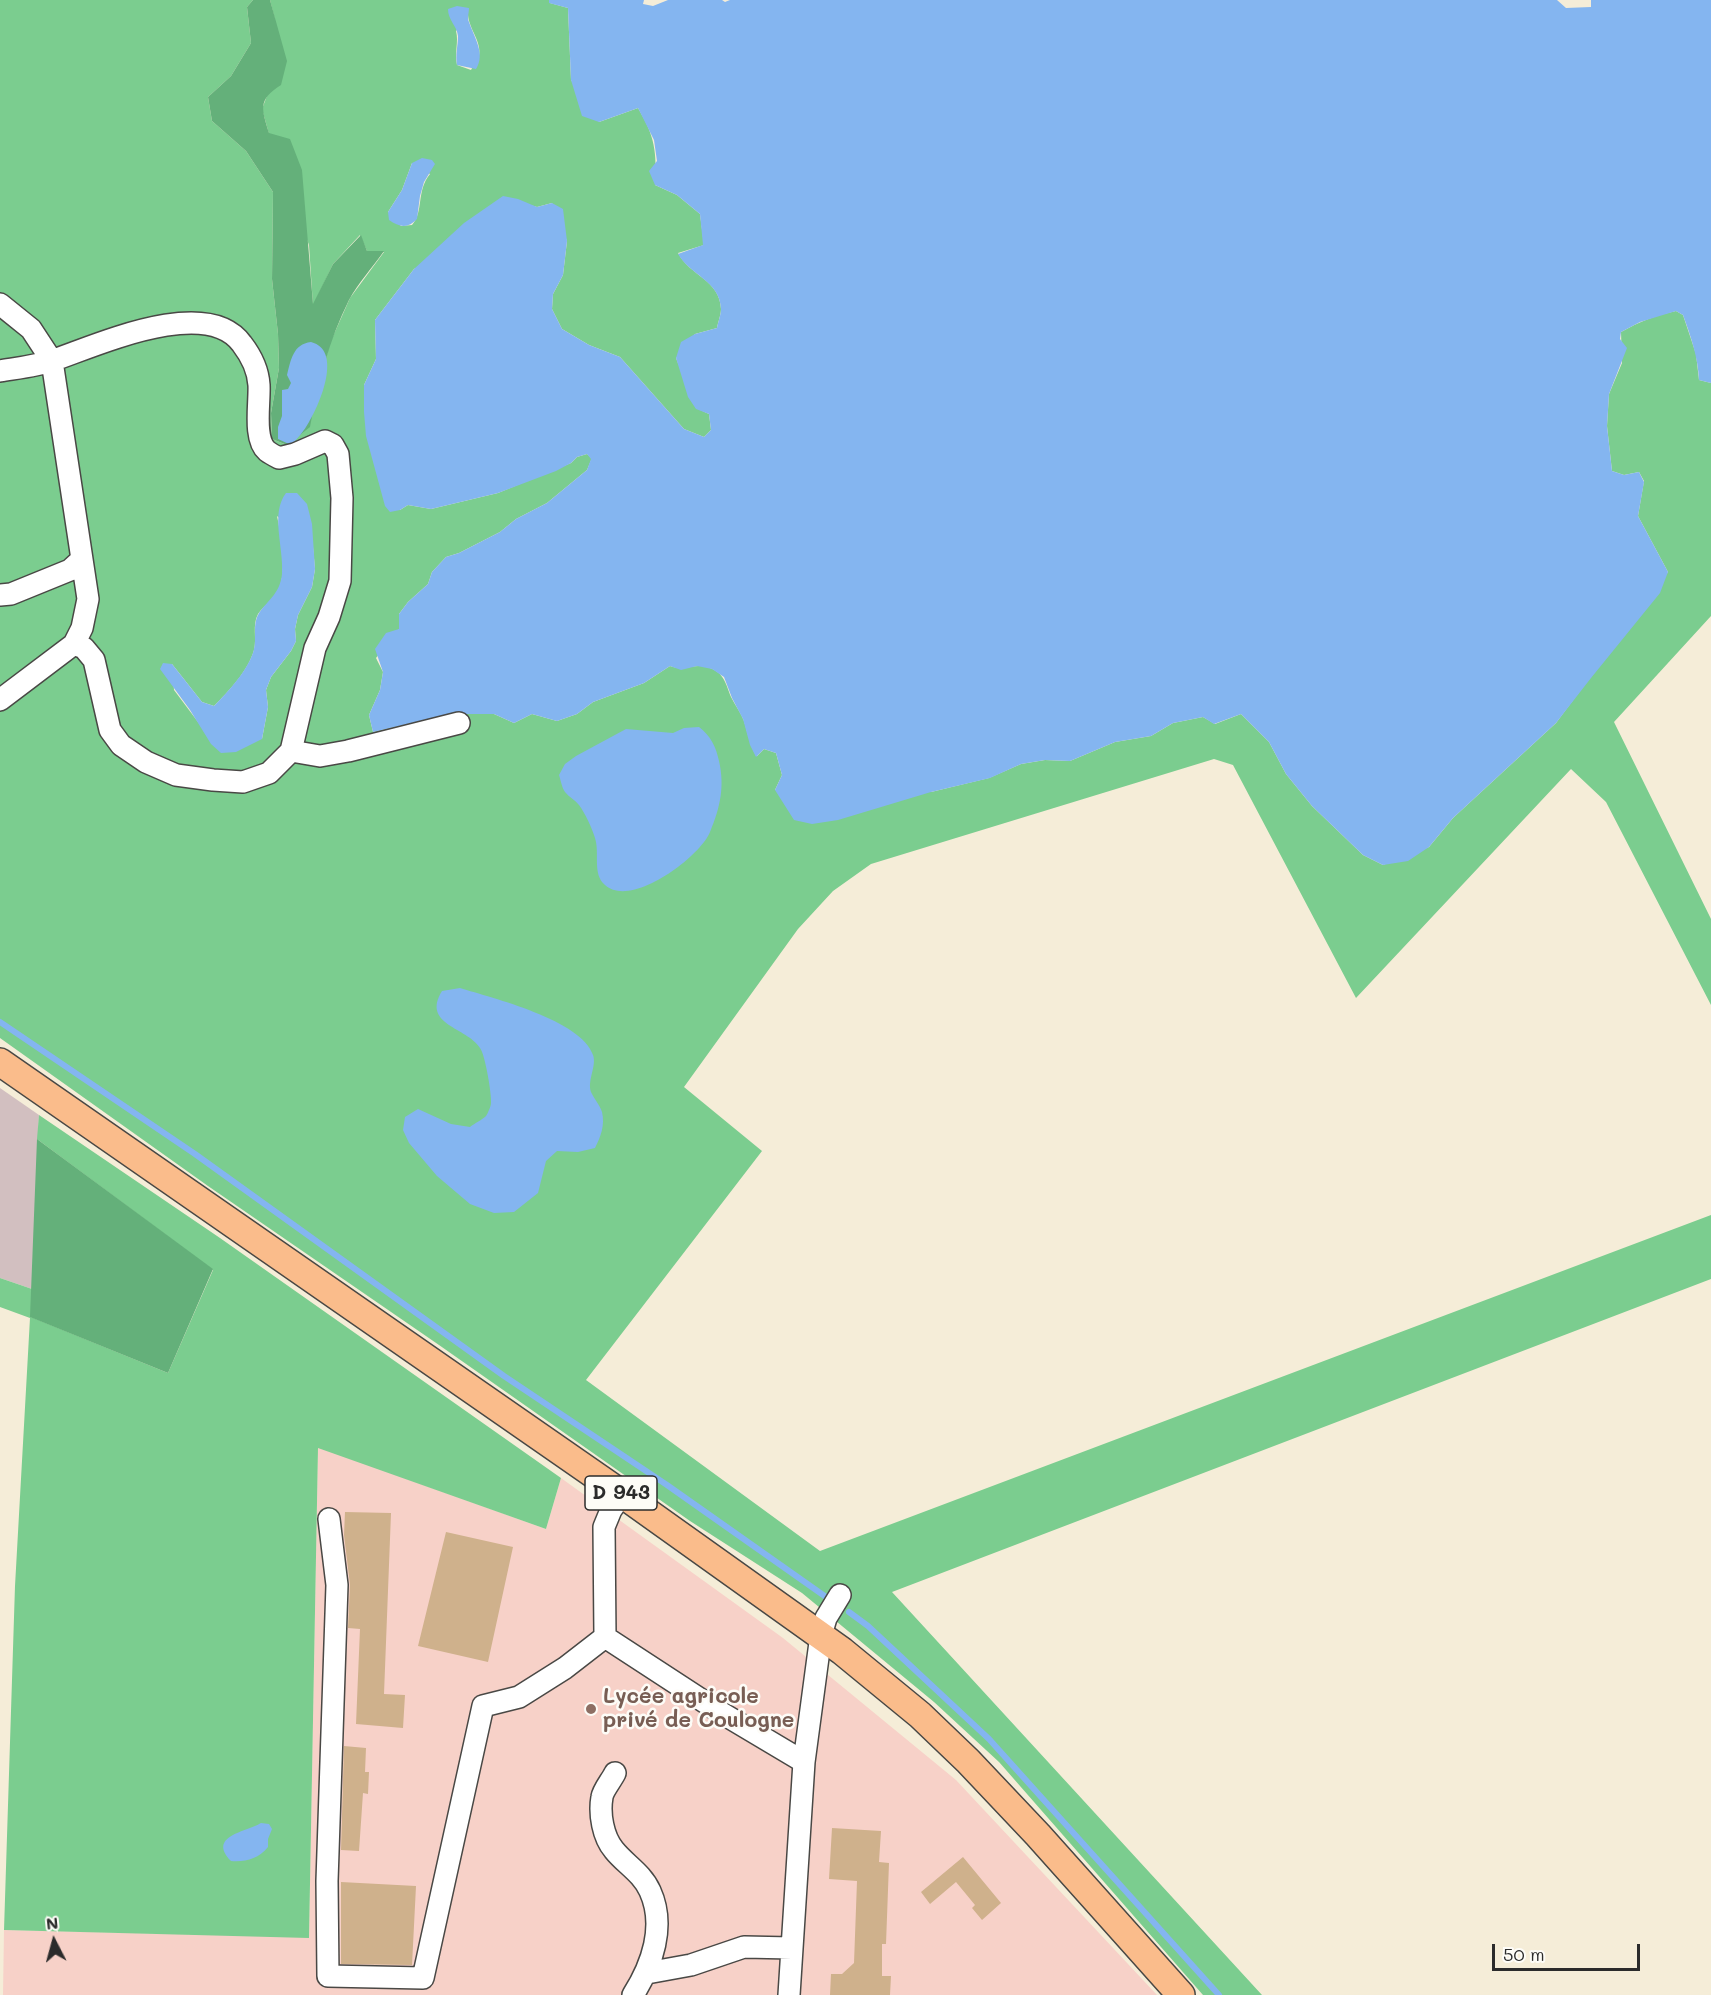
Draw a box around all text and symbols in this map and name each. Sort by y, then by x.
road number: D 943 [585,1476,657,1510]
place label: Lycée agricole privé de Coulogne [603,1684,794,1734]
marker: Lycée agricole privé de Coulogne [584,1702,598,1716]
north arrow [24,1911,84,1971]
text: N [45,1912,59,1934]
scale bar [1495,1932,1644,1970]
text: 50 m [1503,1942,1545,1966]

